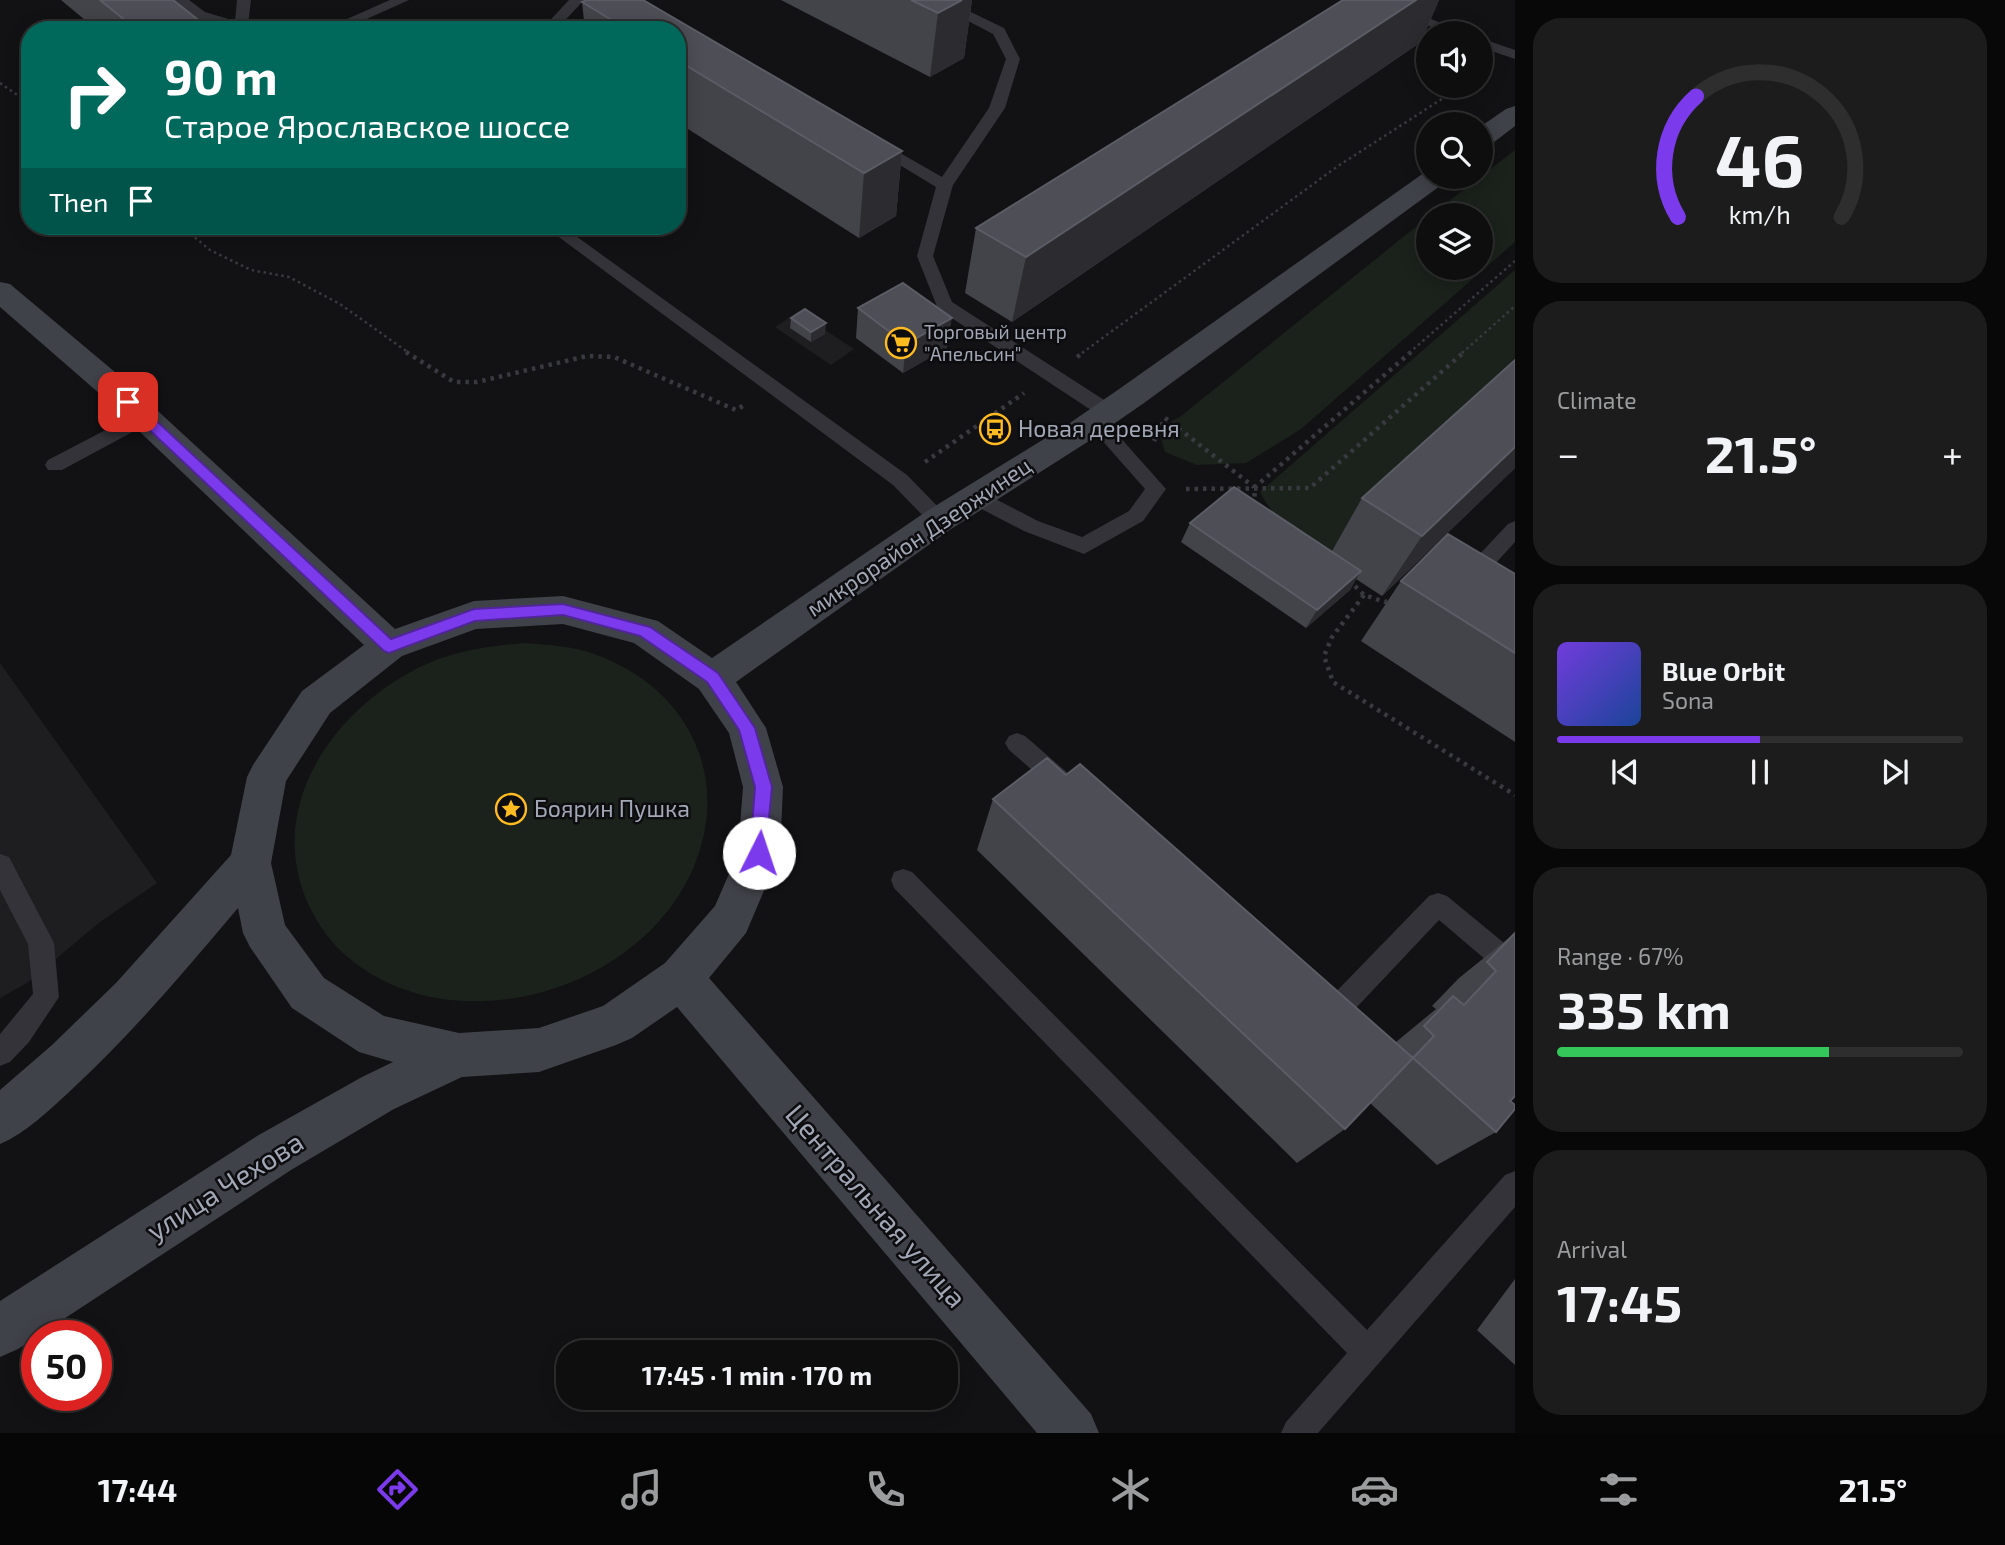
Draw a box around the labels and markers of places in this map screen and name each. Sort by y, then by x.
place label: Торговый центр "Апельсин" [924,320,1067,365]
supermarket icon: Торговый центр "Апельсин" [884,326,918,360]
pin [98,372,158,432]
bus stop icon: Новая деревня [978,412,1012,446]
place label: Новая деревня [1018,414,1180,442]
place icon: Боярин Пушка [494,792,528,826]
place label: Боярин Пушка [534,794,690,823]

